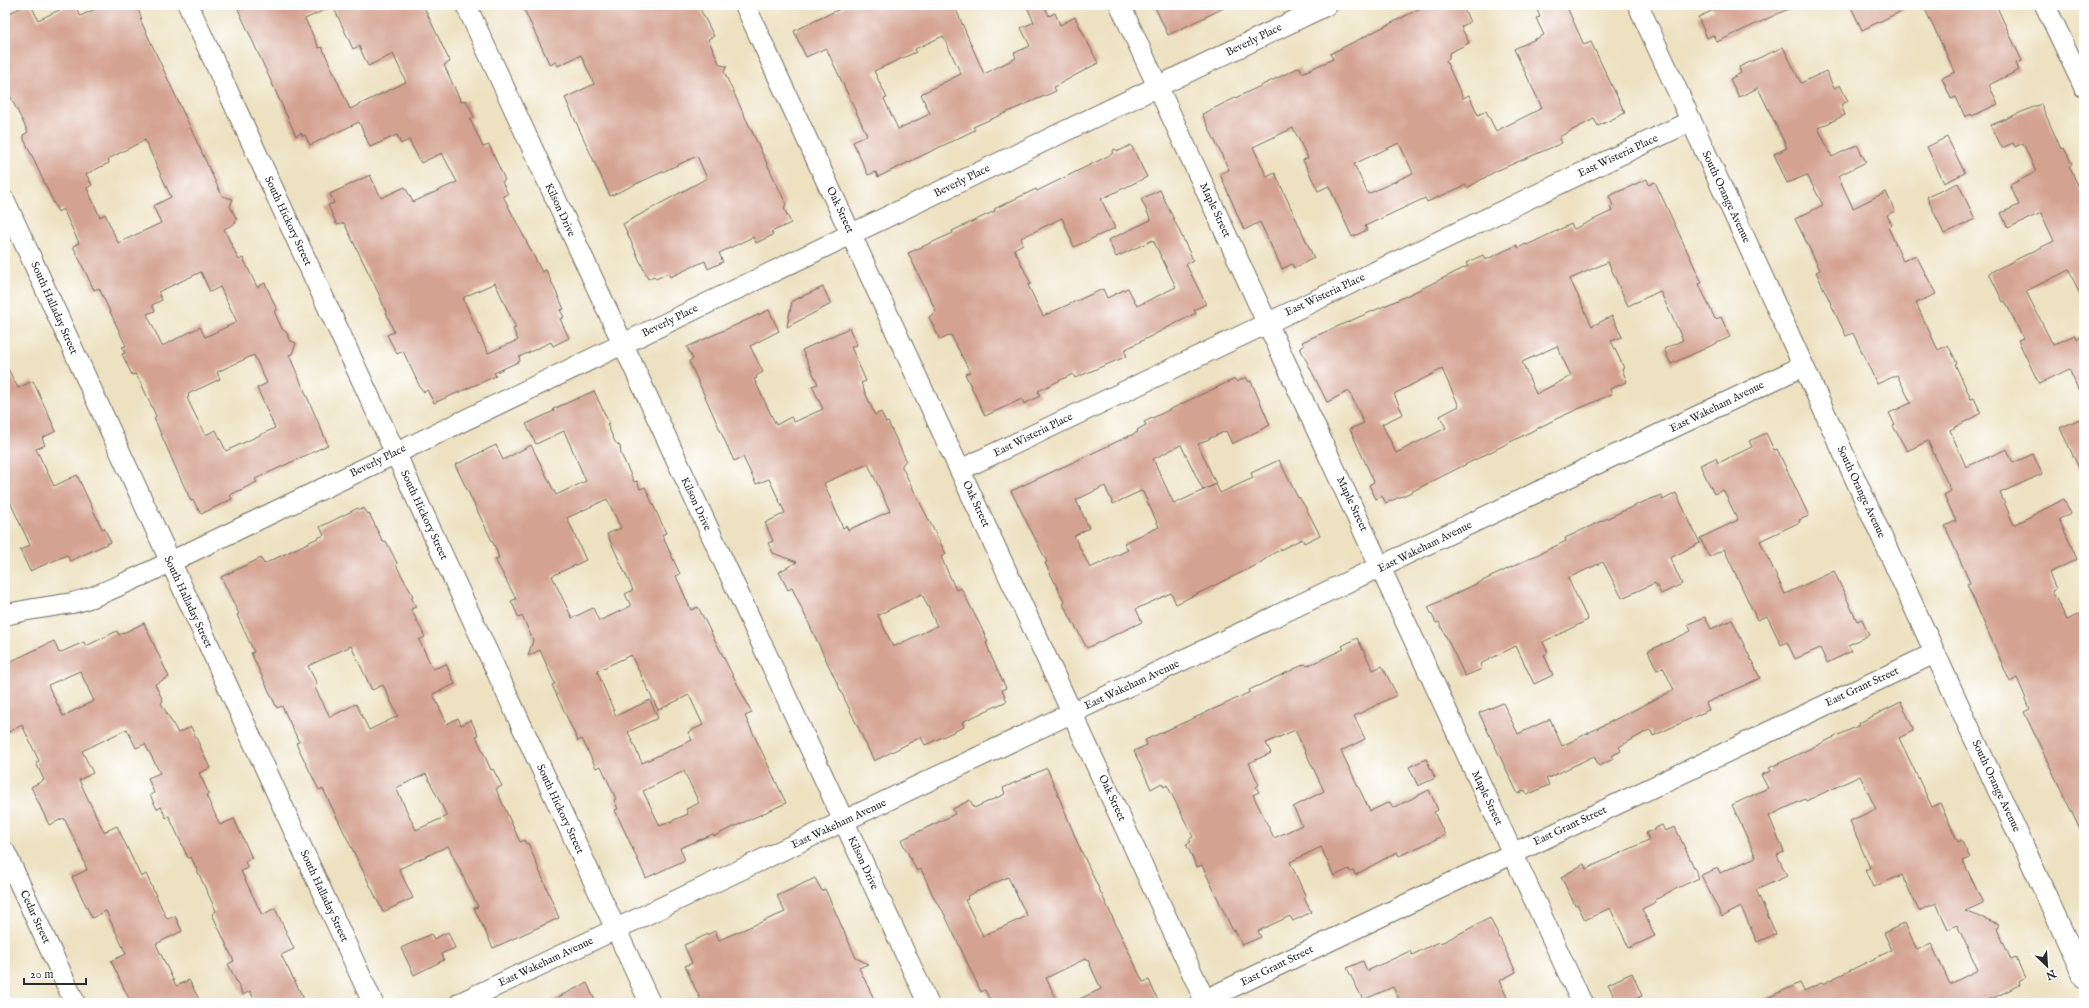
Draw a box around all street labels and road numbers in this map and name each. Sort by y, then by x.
street label: Beverly Place [1224,20,1284,60]
street label: East Wisteria Place [1576,131,1660,181]
street label: South Orange Avenue [1699,149,1753,245]
street label: Beverly Place [932,161,992,201]
street label: South Hickory Street [261,174,315,268]
street label: Maple Street [1196,180,1234,240]
street label: Kilson Drive [541,181,579,239]
street label: Oak Street [823,185,857,236]
street label: South Halladay Street [27,260,81,357]
street label: East Wisteria Place [1283,270,1367,320]
street label: Beverly Place [640,301,700,341]
street label: East Wakeham Avenue [1668,378,1766,436]
street label: East Wisteria Place [991,410,1075,460]
street label: Beverly Place [348,441,408,481]
street label: South Orange Avenue [1834,444,1888,540]
street label: South Hickory Street [397,468,451,562]
street label: Maple Street [1333,474,1371,534]
street label: Kilson Drive [677,475,715,533]
street label: Oak Street [959,479,993,530]
street label: East Wakeham Avenue [1376,518,1474,576]
street label: South Halladay Street [161,554,216,650]
street label: East Wakeham Avenue [1082,657,1182,713]
street label: East Grant Street [1823,664,1901,710]
street label: South Orange Avenue [1969,738,2023,834]
street label: South Hickory Street [533,762,587,856]
street label: Maple Street [1468,768,1506,828]
street label: Oak Street [1095,773,1129,824]
street label: East Wakeham Avenue [789,796,889,852]
street label: East Grant Street [1531,803,1609,849]
street label: Kilson Drive [844,834,882,892]
street label: South Halladay Street [297,848,352,944]
street label: Cedar Street [17,888,54,946]
street label: East Wakeham Avenue [496,934,596,990]
street label: East Grant Street [1238,942,1316,990]

